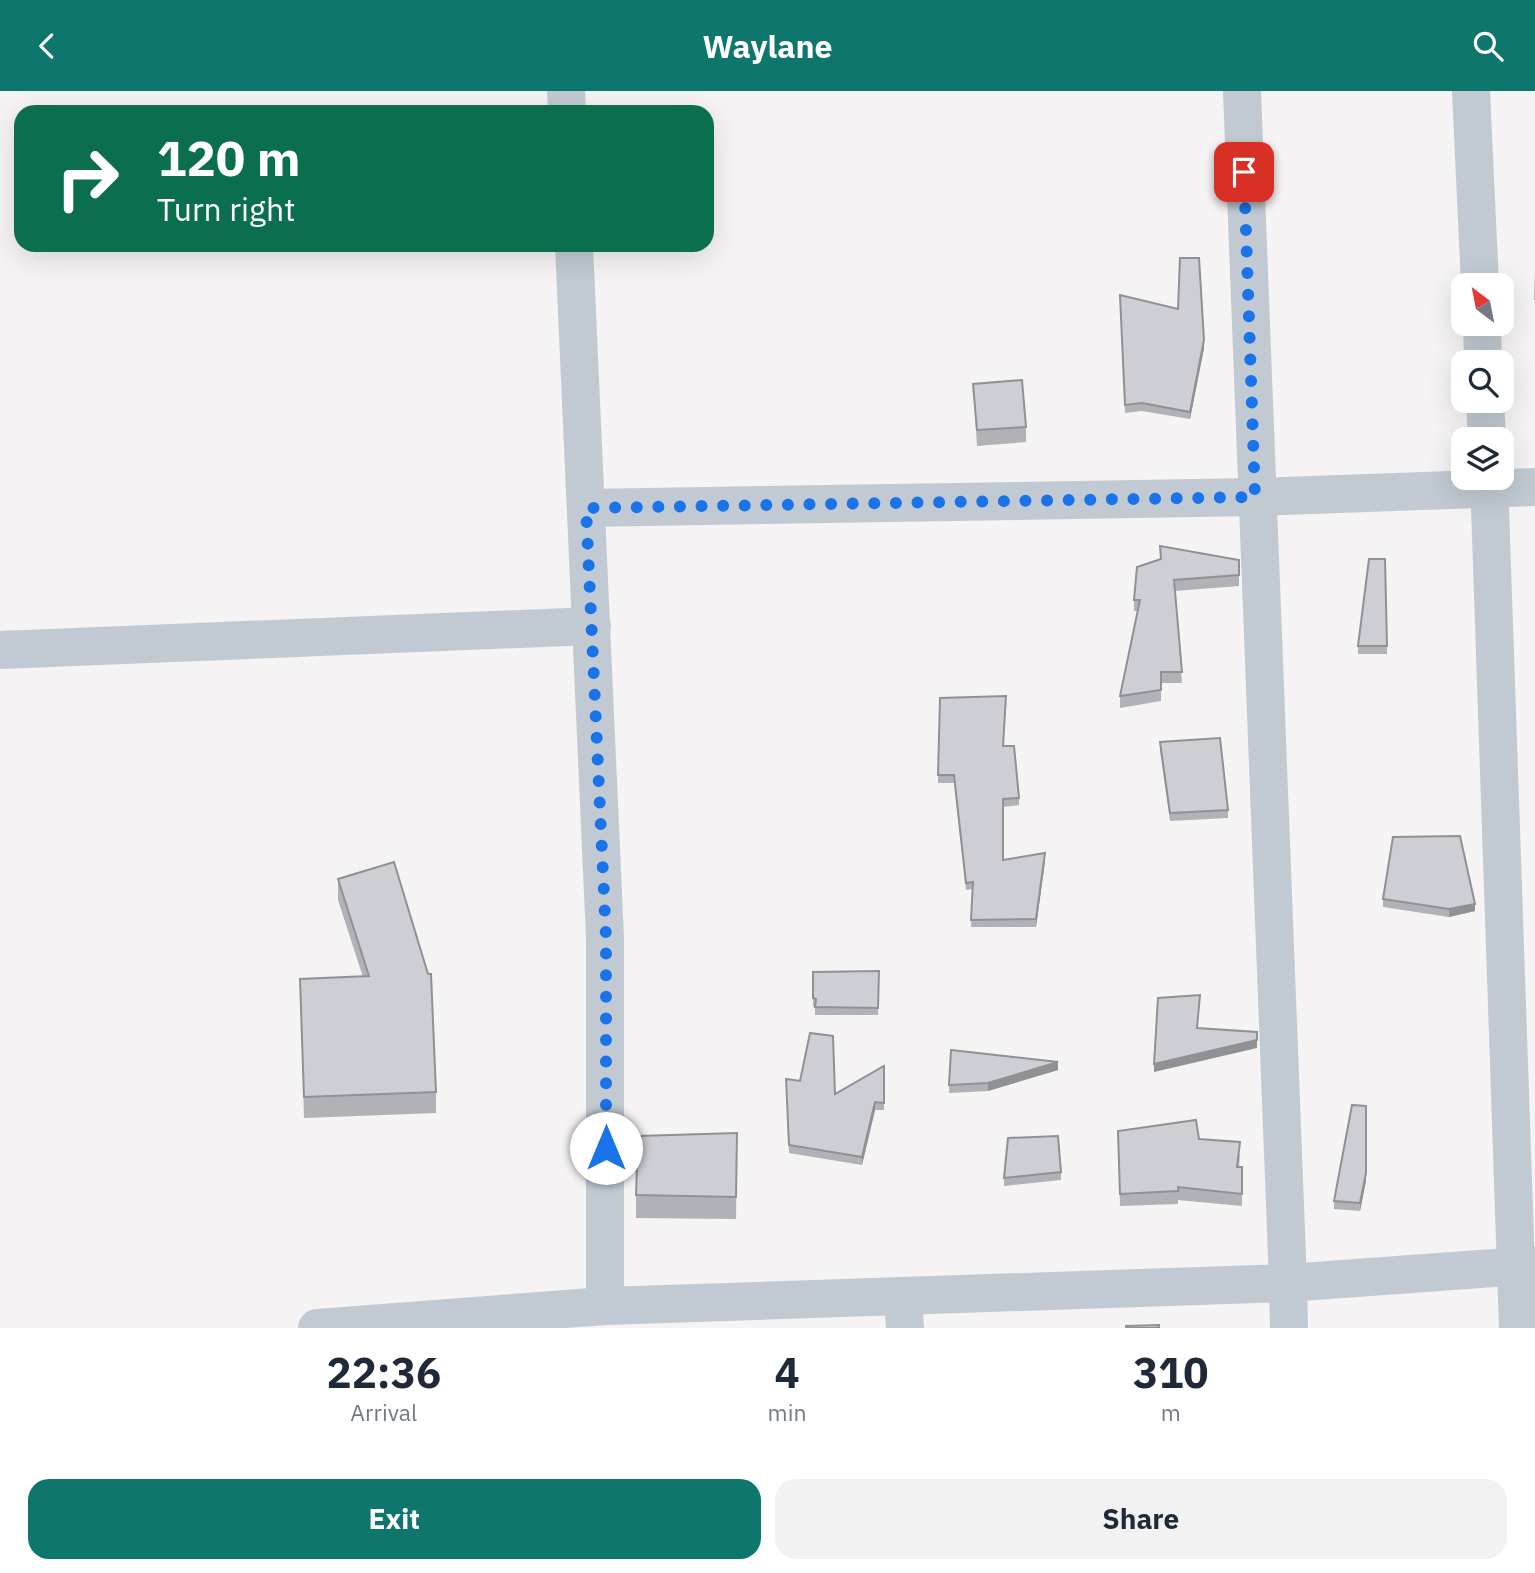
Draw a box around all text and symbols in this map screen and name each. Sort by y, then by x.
text: Waylane [702,25,833,67]
icon: back [28,27,66,65]
icon: search [1469,27,1507,65]
text: 120 m [157,126,301,189]
icon: right [42,133,133,224]
pin [1214,142,1274,202]
icon: arrive [1225,153,1263,191]
text: Turn right [157,188,295,230]
north arrow [1451,273,1514,336]
map controls [1451,273,1514,490]
button: search [1451,350,1514,413]
button: layers [1451,427,1514,490]
position arrow [569,1111,643,1185]
text: 22:36 [326,1345,441,1400]
text: 4 [774,1345,800,1400]
text: 310 [1133,1345,1209,1400]
text: Arrival [350,1397,417,1427]
text: min [768,1397,806,1427]
text: m [1161,1397,1181,1427]
button: Exit [28,1479,761,1559]
button: Share [775,1479,1507,1559]

